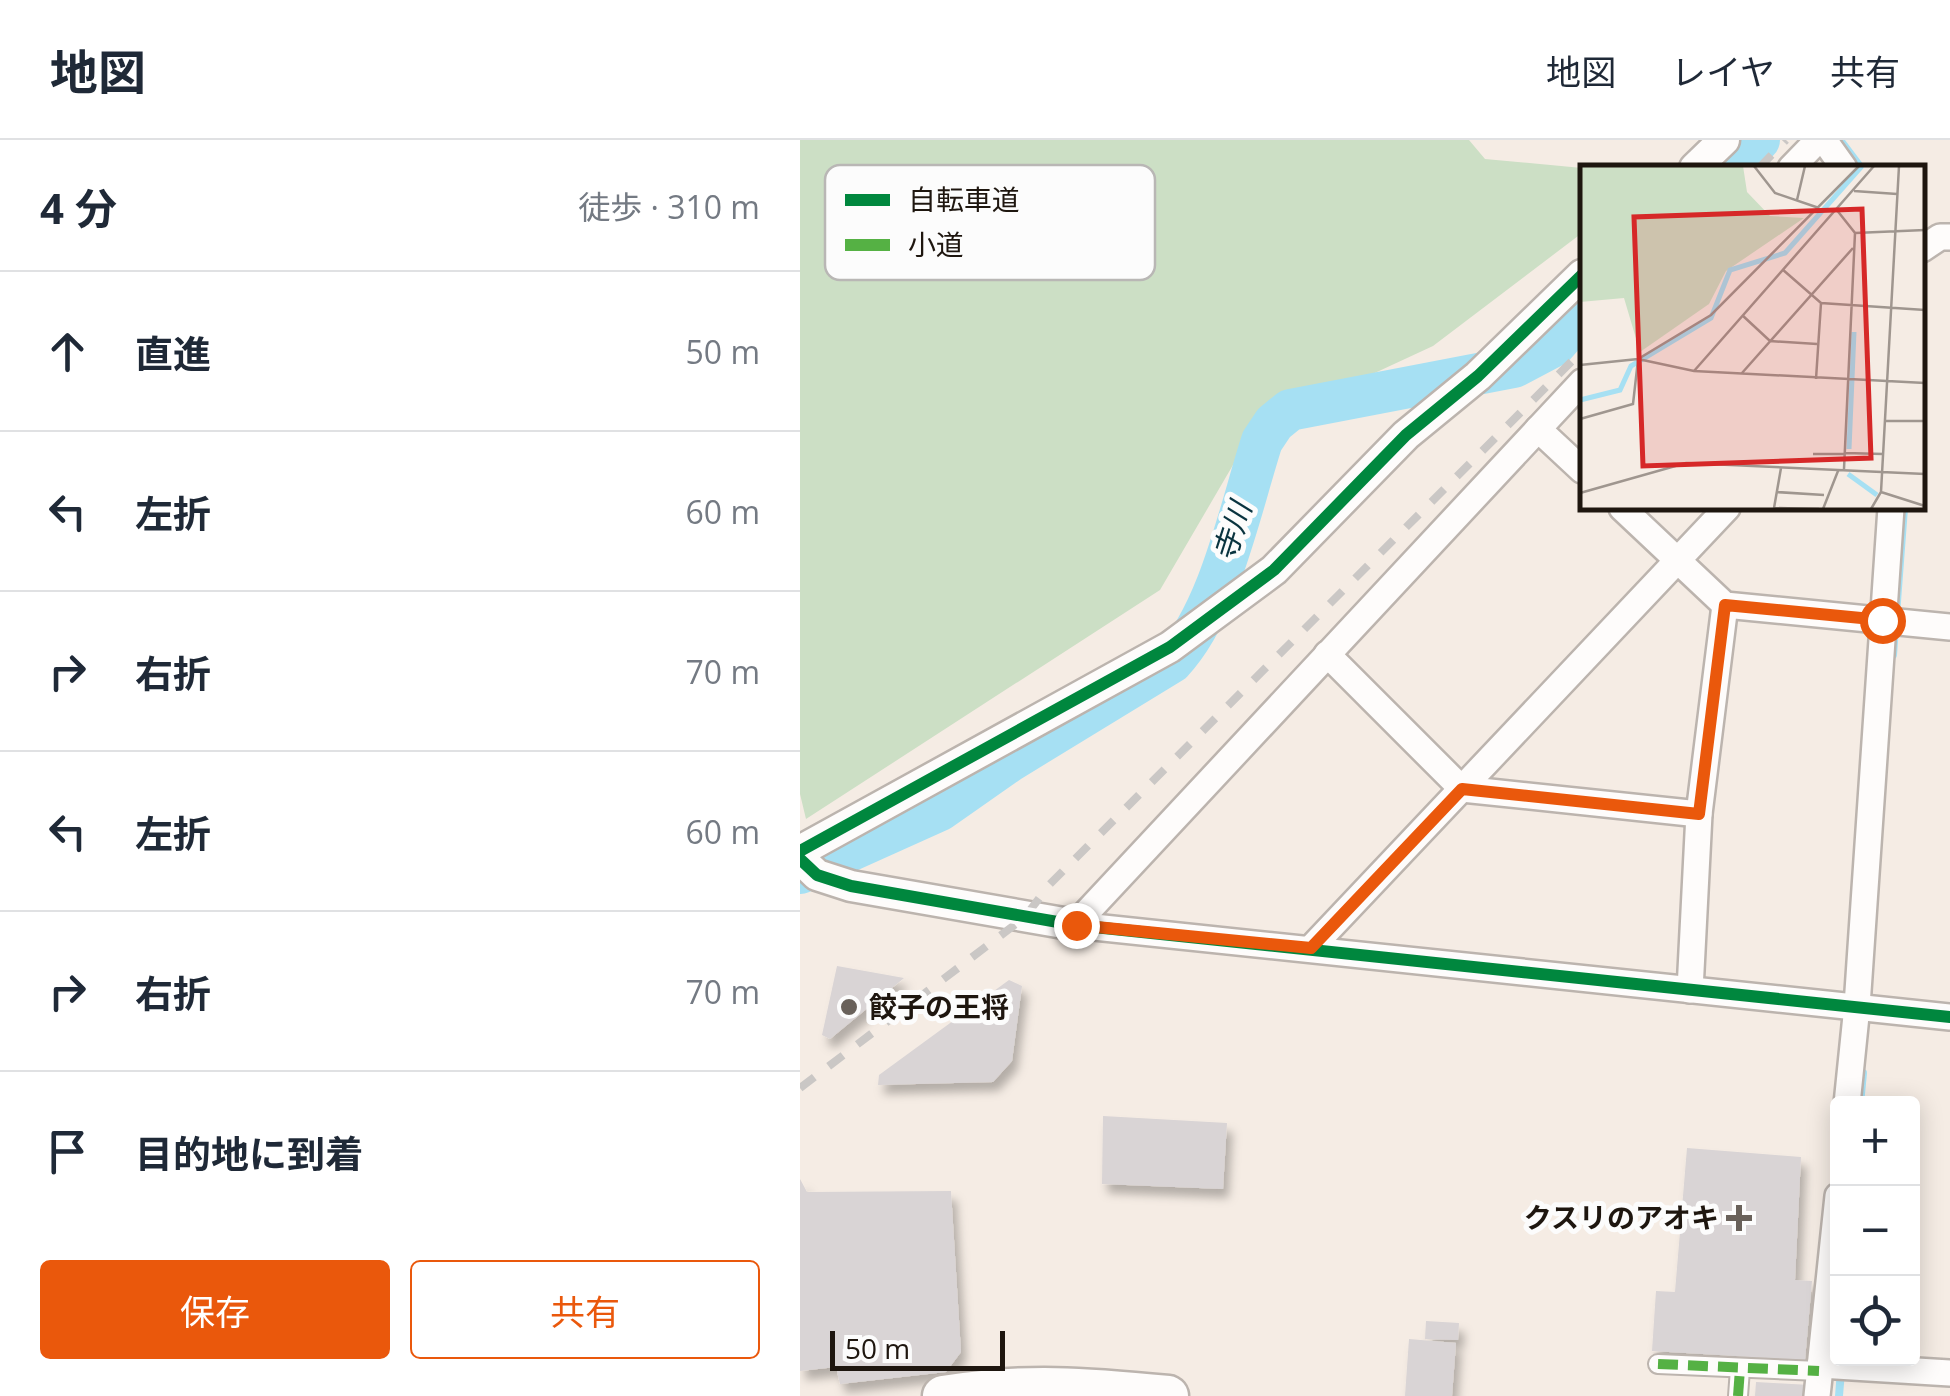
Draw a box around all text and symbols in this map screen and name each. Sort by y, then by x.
text: 地図 [50,39,146,104]
text: 地図 [1546,48,1616,95]
text: レイヤ [1671,48,1775,95]
text: 共有 [1830,48,1900,95]
legend [825,165,1155,280]
inset map [1580,165,1925,510]
text: 4 分 [40,179,117,236]
text: 自転車道 [908,180,1020,218]
text: 徒歩 · 310 m [578,185,760,228]
text: 小道 [908,225,964,263]
icon: ahead [40,324,95,379]
text: 直進 [135,327,211,379]
text: 50 m [685,330,760,373]
icon: left [40,484,95,539]
text: 左折 [135,487,211,539]
text: 60 m [685,490,760,533]
water label: 寺川 [1203,494,1261,566]
route start [1860,598,1906,644]
icon: right [40,644,95,699]
text: 右折 [135,647,211,699]
text: 70 m [685,650,760,693]
icon: left [40,804,95,859]
text: 左折 [135,807,211,859]
text: 60 m [685,810,760,853]
route end [1054,903,1100,949]
icon: right [40,964,95,1019]
text: 右折 [135,967,211,1019]
text: 70 m [685,970,760,1013]
place label: 餃子の王将 [869,987,1009,1025]
marker: 餃子の王将 [838,996,860,1018]
map controls [1830,1096,1920,1366]
button: + [1830,1096,1920,1186]
icon: arrive [40,1124,95,1179]
text: 目的地に到着 [135,1127,363,1179]
button: − [1830,1186,1920,1276]
place label: クスリのアオキ [1524,1198,1719,1236]
marker: クスリのアオキ [1728,1207,1750,1229]
button: 保存 [40,1260,390,1359]
button: 共有 [410,1260,760,1359]
button: locate [1830,1276,1920,1366]
scale bar [830,1326,1005,1370]
text: 50 m [845,1329,910,1367]

